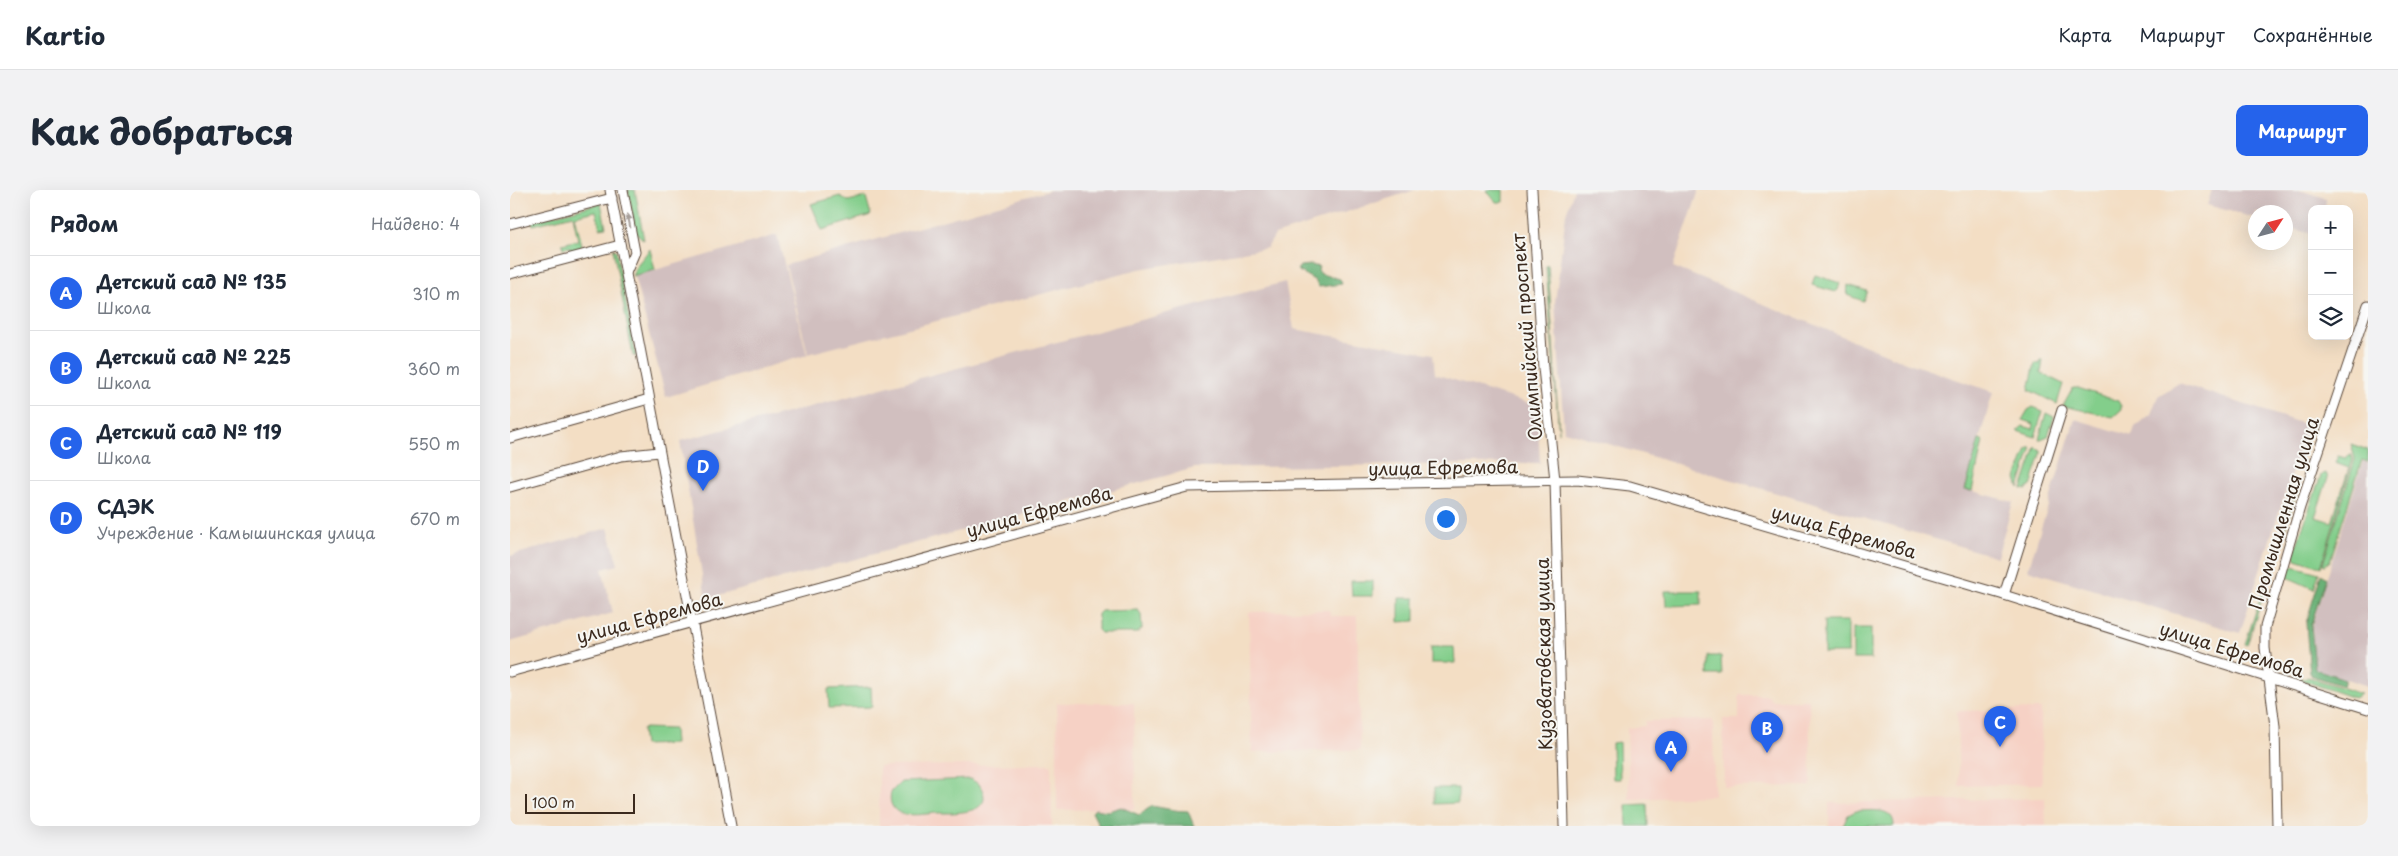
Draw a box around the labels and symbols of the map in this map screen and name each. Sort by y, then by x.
north arrow [2248,205,2293,250]
one-way arrow [625,213,633,228]
street label: Олимпийский проспект [1503,232,1548,442]
street label: Промышленная улица [2241,413,2325,612]
pin: D [687,450,719,491]
street label: улица Ефремова [1368,452,1519,482]
street label: улица Ефремова [963,478,1116,543]
street label: улица Ефремова [1768,497,1921,565]
your location [1433,506,1459,532]
street label: Кузоватовская улица [1528,557,1558,750]
street label: улица Ефремова [573,584,726,649]
street label: улица Ефремова [2156,614,2308,684]
pin: C [1984,706,2016,747]
pin: B [1751,712,1783,753]
pin: A [1655,731,1687,772]
scale bar [525,791,635,814]

